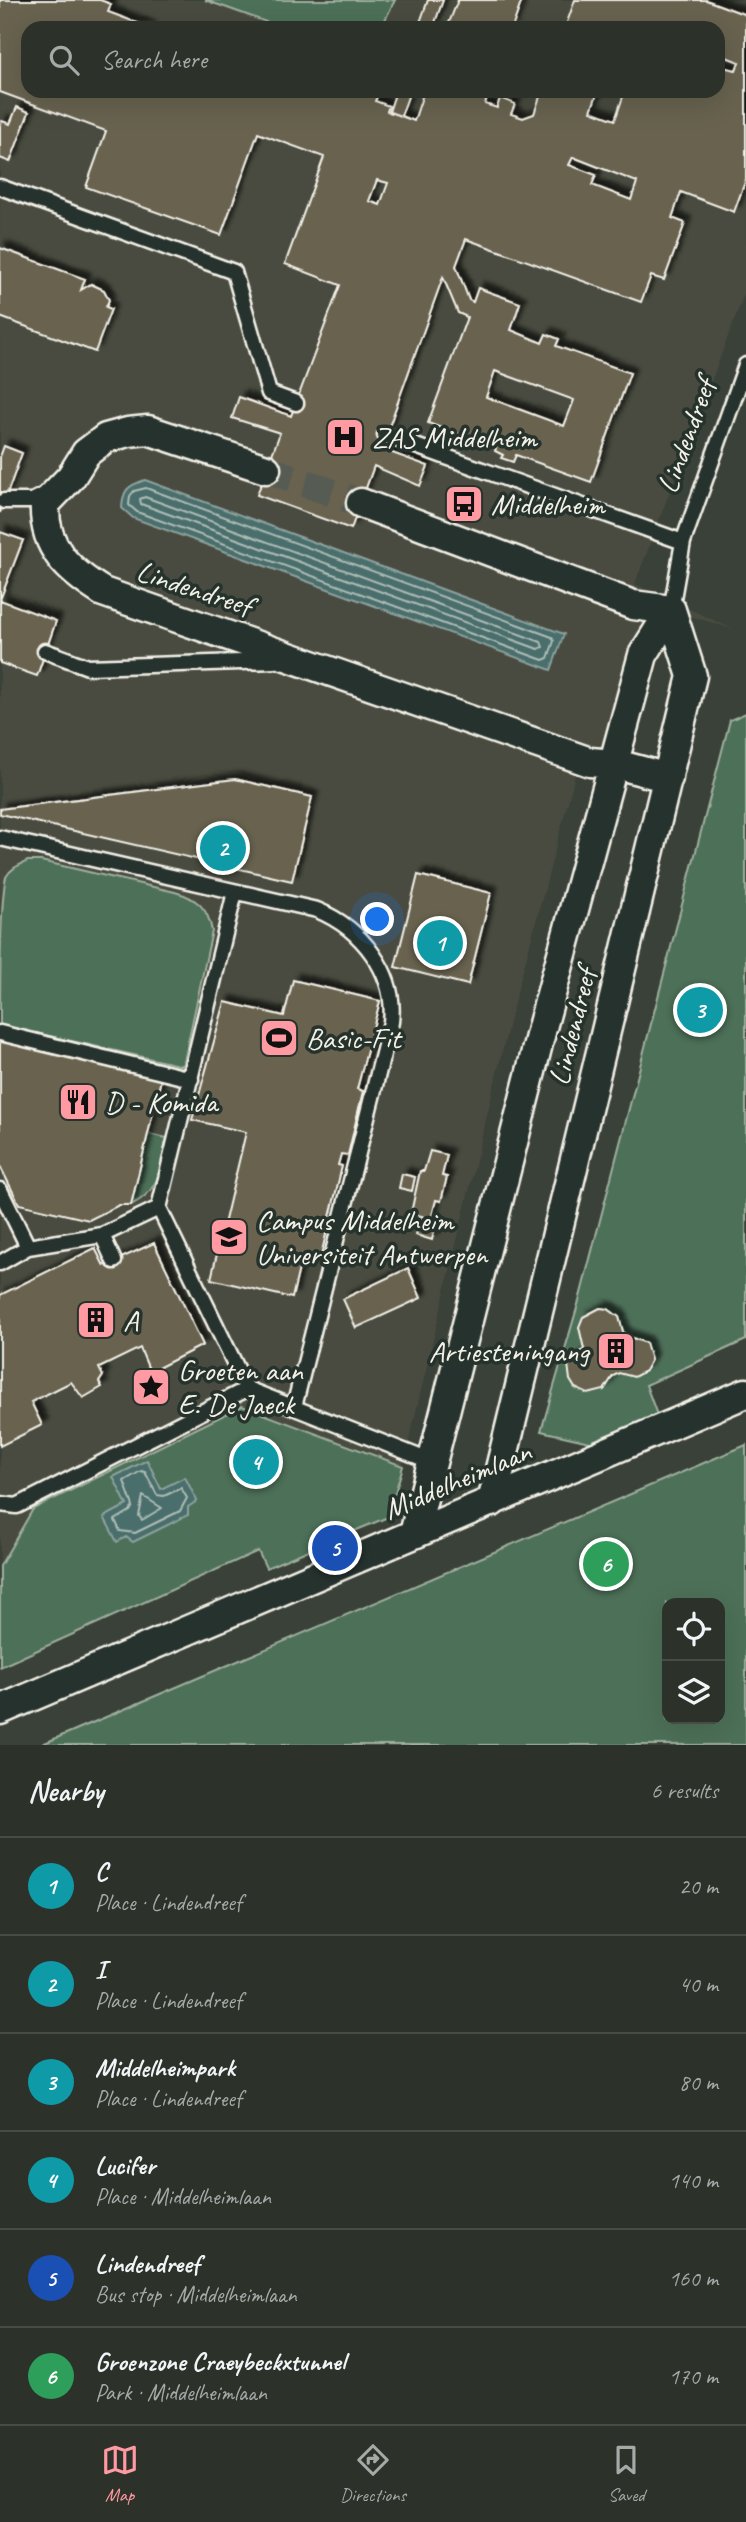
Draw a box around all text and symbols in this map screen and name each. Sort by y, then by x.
search box [21,21,725,98]
icon: search [45,41,83,79]
text: Search here [101,43,207,76]
street label: Lindendreef [648,367,727,498]
hospital icon: ZAS Middelheim [324,416,366,458]
place label: ZAS Middelheim [372,418,538,456]
bus stop icon: Middelheim [443,483,485,525]
place label: Middelheim [491,485,606,523]
street label: Lindendreef [132,552,263,627]
pin: 2 [200,822,246,874]
your location [360,902,394,936]
pin: 1 [417,917,463,969]
street label: Lindendreef [539,958,606,1089]
pin: 3 [677,984,723,1036]
sports icon: Basic-Fit [258,1017,300,1059]
place label: Basic-Fit [306,1019,403,1057]
restaurant icon: D - Komida [57,1081,99,1123]
place label: D - Komida [105,1083,220,1121]
place label: Campus Middelheim Universiteit Antwerpen [256,1201,489,1273]
school or university icon: Campus Middelheim Universiteit Antwerpen [208,1216,250,1258]
building icon: A [75,1299,117,1341]
place label: A [123,1301,140,1339]
building icon: Artiesteningang [595,1330,637,1372]
place label: Artiesteningang [429,1332,591,1370]
place label: Groeten aan E. De Jaeck [178,1351,304,1423]
place icon: Groeten aan E. De Jaeck [130,1366,172,1408]
street label: Middelheimlaan [378,1431,538,1528]
pin: 4 [233,1436,279,1488]
pin: 5 [312,1522,358,1574]
pin: 6 [583,1538,629,1590]
map controls [662,1598,725,1724]
button: locate [662,1598,725,1661]
button: layers [662,1661,725,1724]
text: Nearby [28,1772,104,1810]
text: 6 results [651,1776,718,1805]
text: C [95,1855,107,1888]
text: 1 [46,1872,56,1901]
text: 20 m [679,1872,718,1901]
text: Place · Lindendreef [95,1888,241,1917]
text: I [95,1953,106,1986]
text: 2 [46,1970,56,1999]
text: 40 m [679,1970,718,1999]
text: Place · Lindendreef [95,1986,241,2015]
text: Middelheimpark [95,2051,235,2084]
text: 3 [46,2068,56,2097]
text: 80 m [679,2068,718,2097]
text: Place · Lindendreef [95,2084,241,2113]
text: Lucifer [95,2149,155,2182]
text: 4 [46,2166,56,2195]
text: 140 m [669,2166,718,2195]
text: Place · Middelheimlaan [95,2182,271,2211]
text: Lindendreef [95,2247,199,2280]
text: 5 [46,2264,56,2293]
text: 160 m [669,2264,718,2293]
text: Bus stop · Middelheimlaan [95,2280,297,2309]
text: Groenzone Craeybeckxtunnel [95,2345,345,2378]
text: 6 [46,2362,56,2391]
text: 170 m [669,2362,718,2391]
text: Park · Middelheimlaan [95,2378,267,2407]
tab: Map [101,2441,139,2507]
tab: Directions [340,2441,406,2507]
tab: Saved [607,2441,645,2507]

